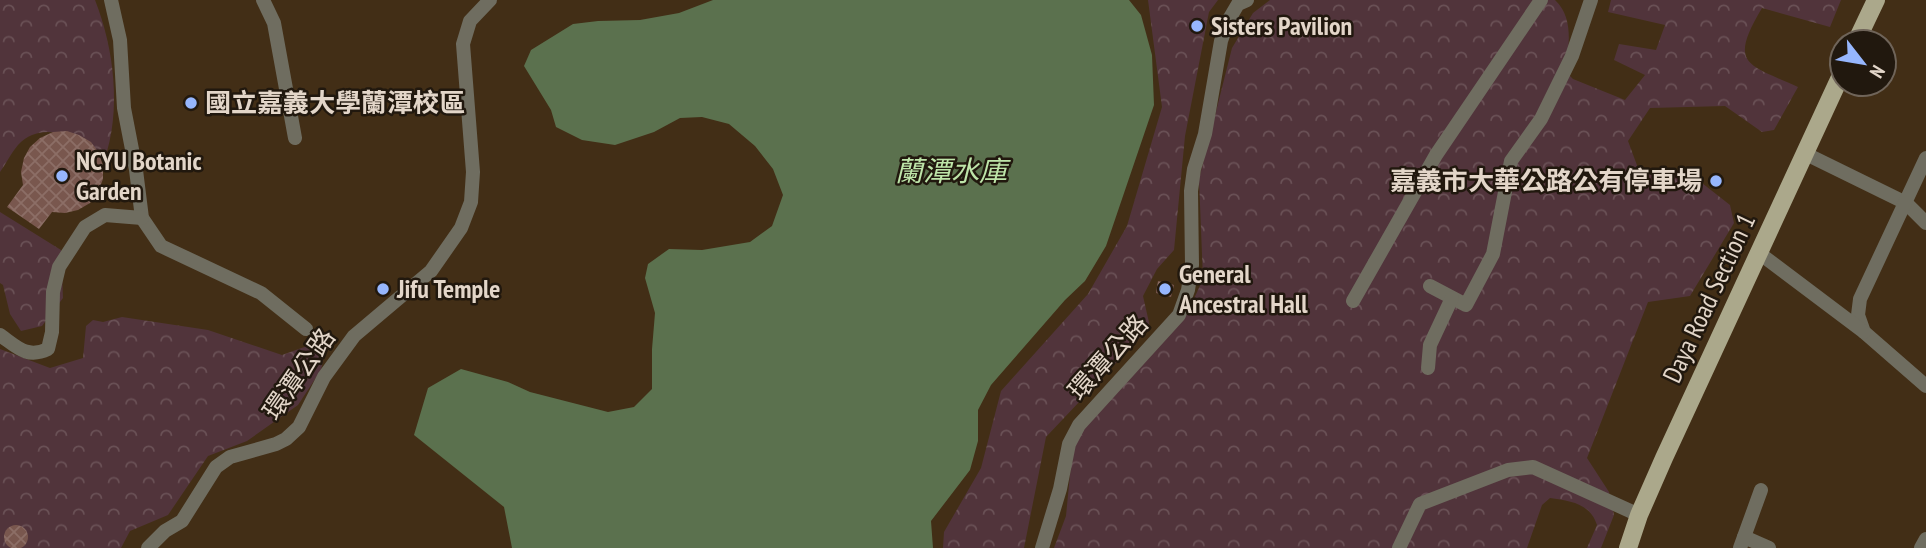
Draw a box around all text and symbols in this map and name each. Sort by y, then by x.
place label: Sisters Pavilion [1211,9,1352,42]
marker: Sisters Pavilion [1189,18,1205,34]
north arrow [1828,28,1898,98]
text: N [1865,61,1891,82]
place label: 國立嘉義大學蘭潭校區 [205,86,465,119]
marker: 國立嘉義大學蘭潭校區 [183,95,199,111]
place label: NCYU Botanic Garden [76,144,202,207]
water label: 蘭潭水庫 [895,152,1011,189]
place label: 嘉義市大華公路公有停車場 [1390,164,1702,197]
marker: NCYU Botanic Garden [54,168,70,184]
marker: 嘉義市大華公路公有停車場 [1708,173,1724,189]
street label: Daya Road Section 1 [1655,208,1762,388]
place label: General Ancestral Hall [1178,257,1308,320]
place label: Jifu Temple [396,272,500,305]
marker: Jifu Temple [375,281,391,297]
marker: General Ancestral Hall [1157,281,1173,297]
street label: 環潭公路 [1061,307,1155,406]
street label: 環潭公路 [255,322,342,426]

